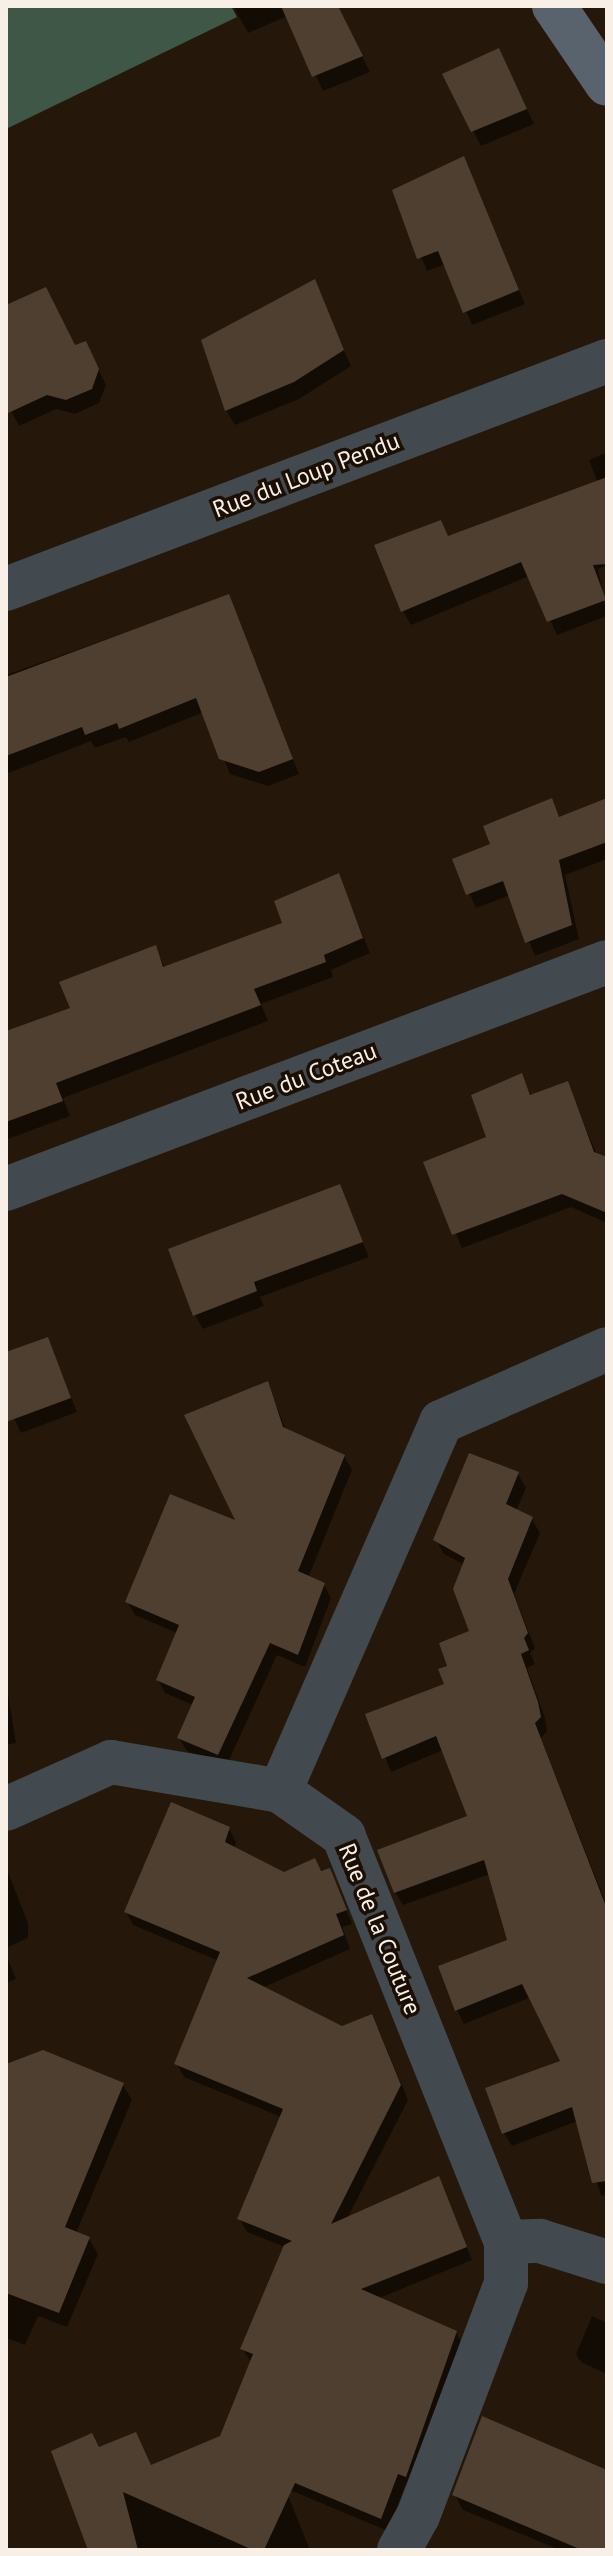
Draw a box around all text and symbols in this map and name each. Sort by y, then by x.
street label: Rue du Loup Pendu [209,426,403,524]
street label: Rue du Coteau [232,1036,380,1116]
street label: Rue de la Couture [332,1839,428,2019]

